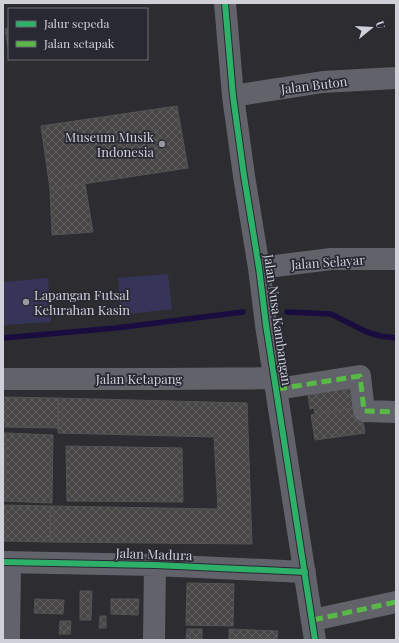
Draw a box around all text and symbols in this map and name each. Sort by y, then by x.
legend [8,8,148,60]
north arrow [351,8,391,48]
text: Jalur sepeda [43,15,110,31]
text: U [373,19,389,31]
text: Jalan setapak [43,35,115,51]
street label: Jalan Buton [279,72,348,97]
place label: Museum Musik Indonesia [65,128,155,160]
marker: Museum Musik Indonesia [157,139,167,149]
street label: Jalan Selayar [289,250,366,273]
street label: Jalan Nusa Kambangan [261,252,296,387]
place label: Lapangan Futsal Kelurahan Kasin [34,286,130,318]
marker: Lapangan Futsal Kelurahan Kasin [21,297,31,307]
street label: Jalan Ketapang [95,370,182,387]
street label: Jalan Madura [114,544,193,563]

